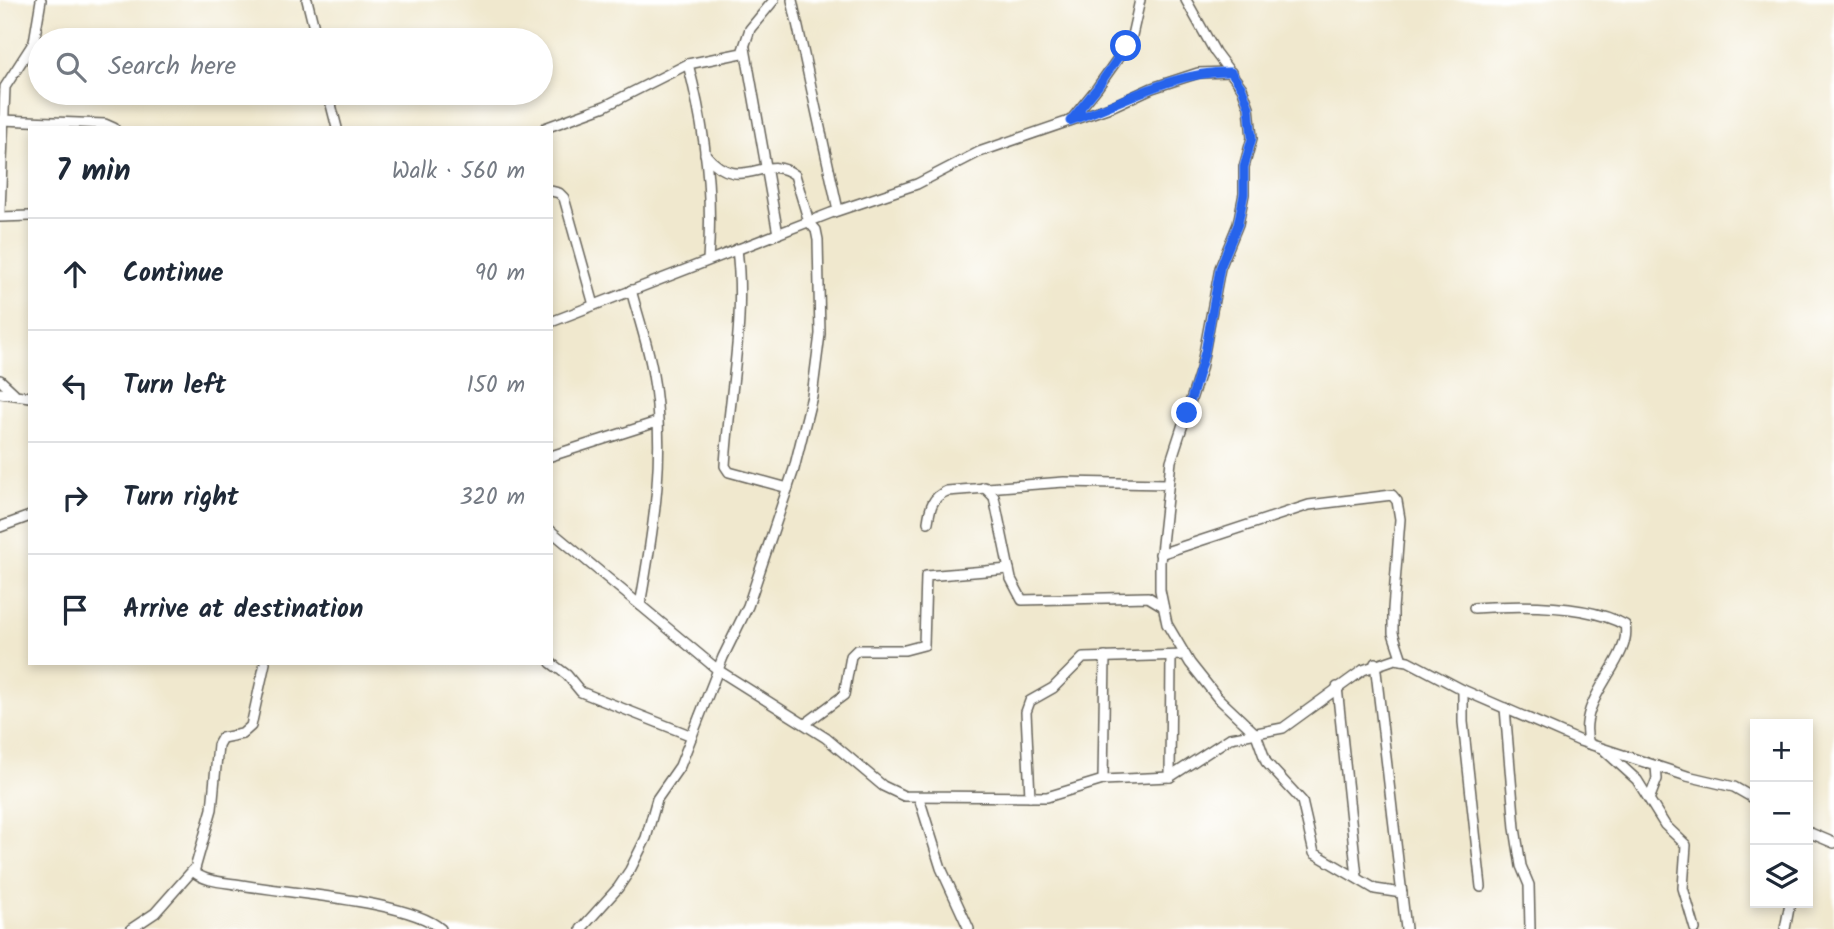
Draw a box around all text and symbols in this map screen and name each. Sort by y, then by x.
search box [28,28,553,105]
route start [1110,30,1141,61]
text: Search here [108,46,236,88]
icon: search [52,48,90,86]
text: 7 min [56,148,131,196]
text: Walk · 560 m [392,154,525,190]
text: Continue [123,253,224,295]
icon: ahead [56,255,94,293]
text: 90 m [475,256,525,292]
text: Turn left [123,365,226,407]
icon: left [56,367,94,405]
text: 150 m [466,368,525,404]
route end [1171,397,1202,428]
text: Turn right [123,477,239,519]
icon: right [56,479,94,517]
text: 320 m [459,480,525,516]
text: Arrive at destination [123,589,363,631]
icon: arrive [56,591,94,629]
map controls [1750,719,1813,908]
button: + [1750,719,1813,782]
button: − [1750,782,1813,845]
button: layers [1750,845,1813,908]

